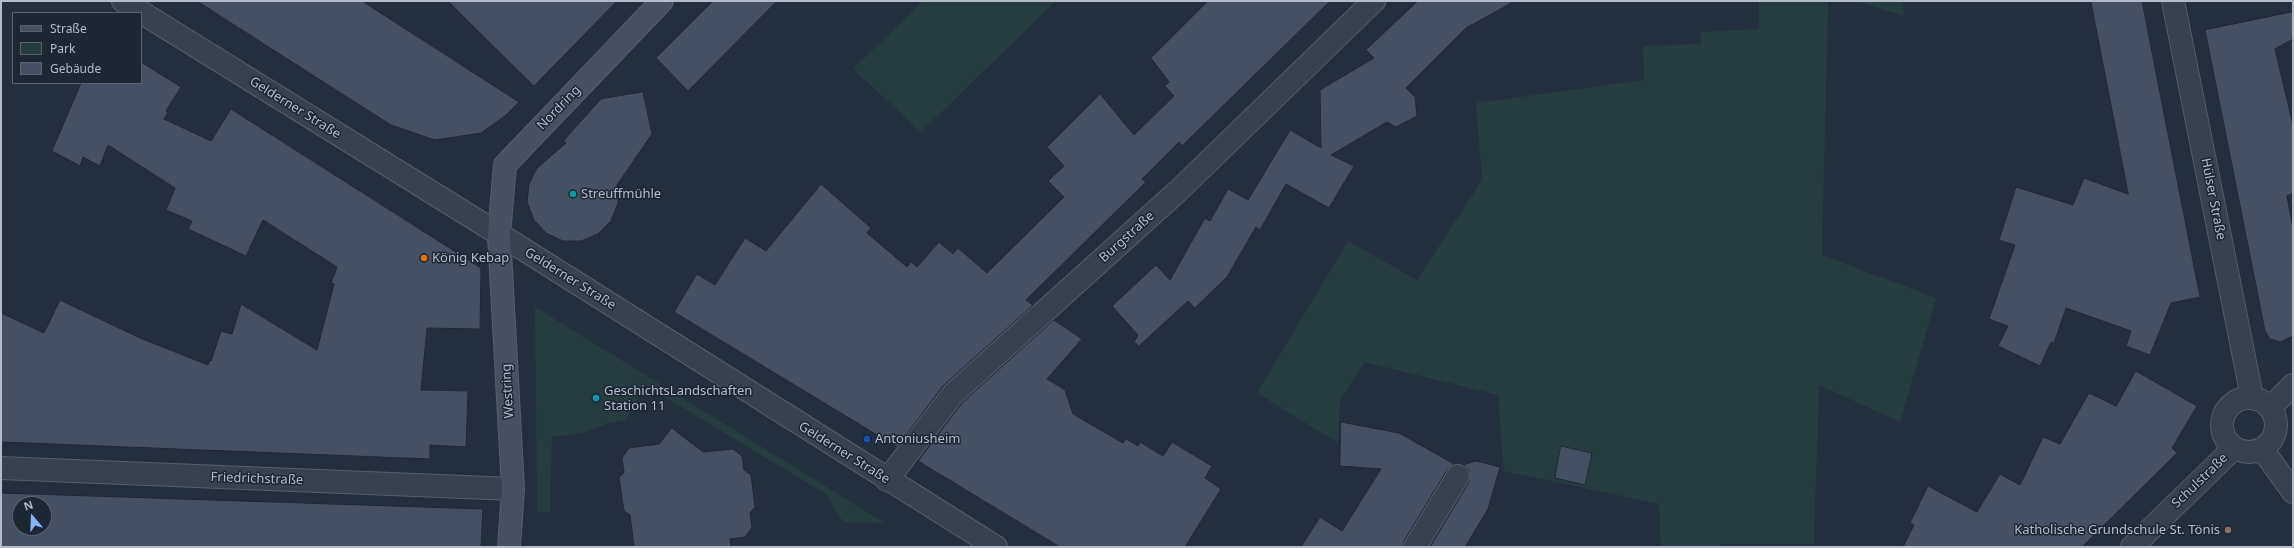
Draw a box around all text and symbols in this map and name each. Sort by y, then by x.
legend [12,12,142,84]
text: Straße [50,20,87,37]
text: Park [50,40,75,57]
text: Gebäude [50,60,101,77]
street label: Gelderner Straße [246,74,344,142]
street label: Nordring [534,83,584,133]
street label: Hülser Straße [2197,157,2229,241]
place label: Streuffmühle [581,186,661,202]
marker: Streuffmühle [568,189,578,199]
street label: Burgstraße [1096,208,1158,266]
street label: Gelderner Straße [521,245,619,313]
place label: König Kebap [432,250,509,266]
marker: König Kebap [419,253,429,263]
street label: Westring [499,363,517,419]
place label: GeschichtsLandschaften Station 11 [604,383,752,414]
marker: GeschichtsLandschaften Station 11 [591,393,601,403]
street label: Gelderner Straße [795,419,893,487]
place label: Antoniusheim [875,431,960,447]
marker: Antoniusheim [862,434,872,444]
street label: Schulstraße [2169,451,2231,511]
street label: Friedrichstraße [210,470,304,488]
north arrow [12,496,52,536]
text: N [22,497,35,514]
place label: Katholische Grundschule St. Tönis [2014,522,2220,538]
marker: Katholische Grundschule St. Tönis [2223,525,2233,535]

